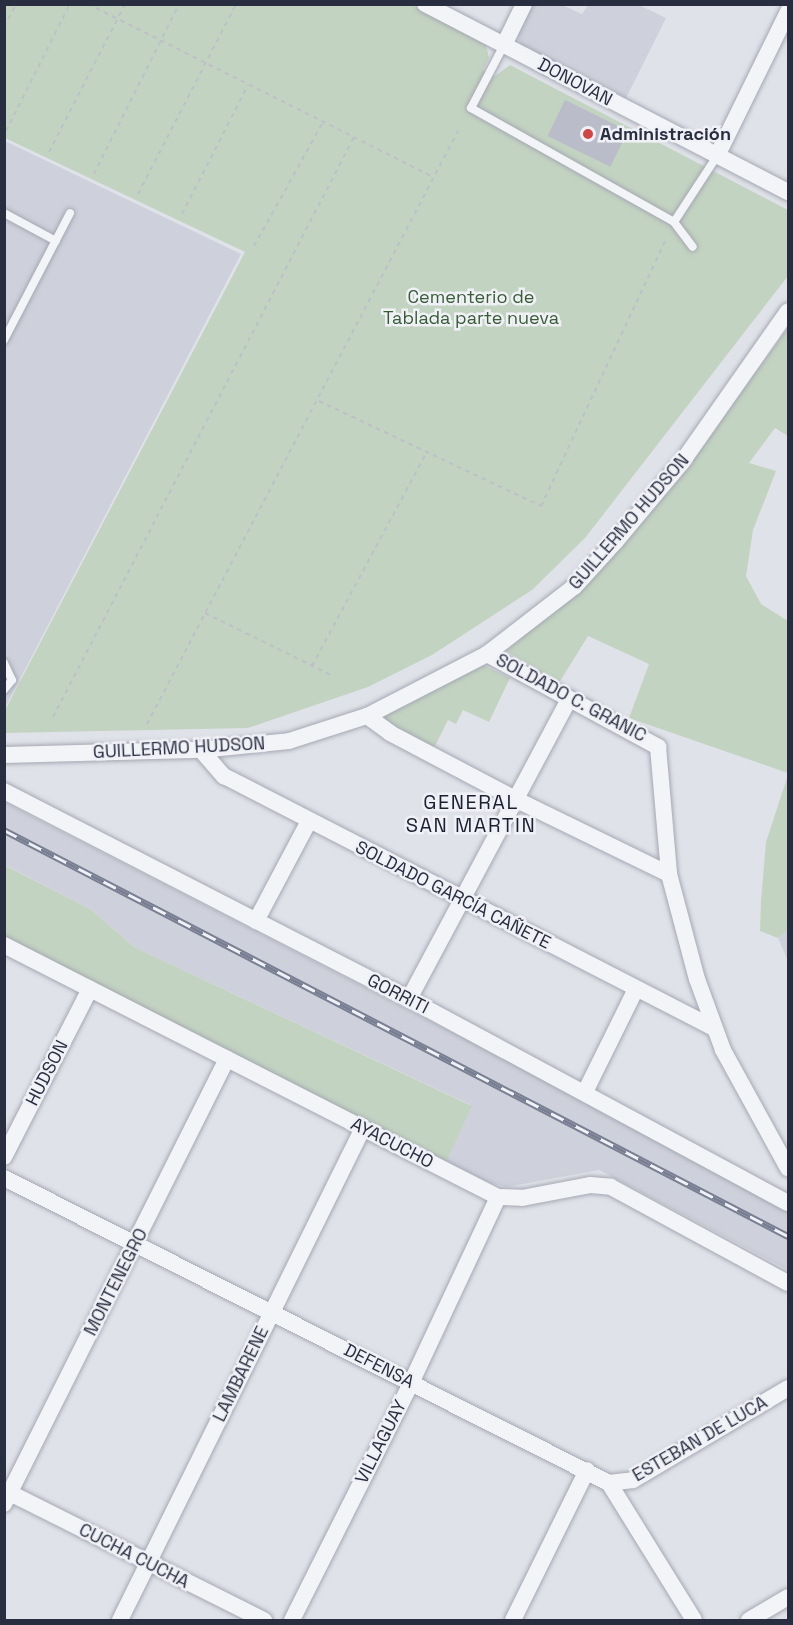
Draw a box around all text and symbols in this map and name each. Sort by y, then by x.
street label: DONOVAN [534,53,616,111]
place label: Administración [600,123,731,145]
marker: Administración [581,127,595,141]
park label: Cementerio de Tablada parte nueva [383,287,559,330]
street label: GUILLERMO HUDSON [564,450,694,594]
street label: SOLDADO C. GRANIC [492,649,650,747]
street label: GUILLERMO HUDSON [92,733,266,763]
district label: GENERAL SAN MARTIN [406,791,536,838]
street label: SOLDADO GARCÍA CAÑETE [352,836,554,954]
street label: GORRITI [364,969,432,1019]
street label: HUDSON [21,1037,73,1109]
street label: AYACUCHO [347,1113,437,1173]
street label: MONTENEGRO [80,1225,152,1339]
street label: LAMBARENE [209,1323,273,1425]
street label: DEFENSA [340,1339,418,1393]
street label: ESTEBAN DE LUCA [629,1392,771,1486]
street label: VILLAGUAY [351,1397,411,1487]
street label: CUCHA CUCHA [75,1519,193,1593]

